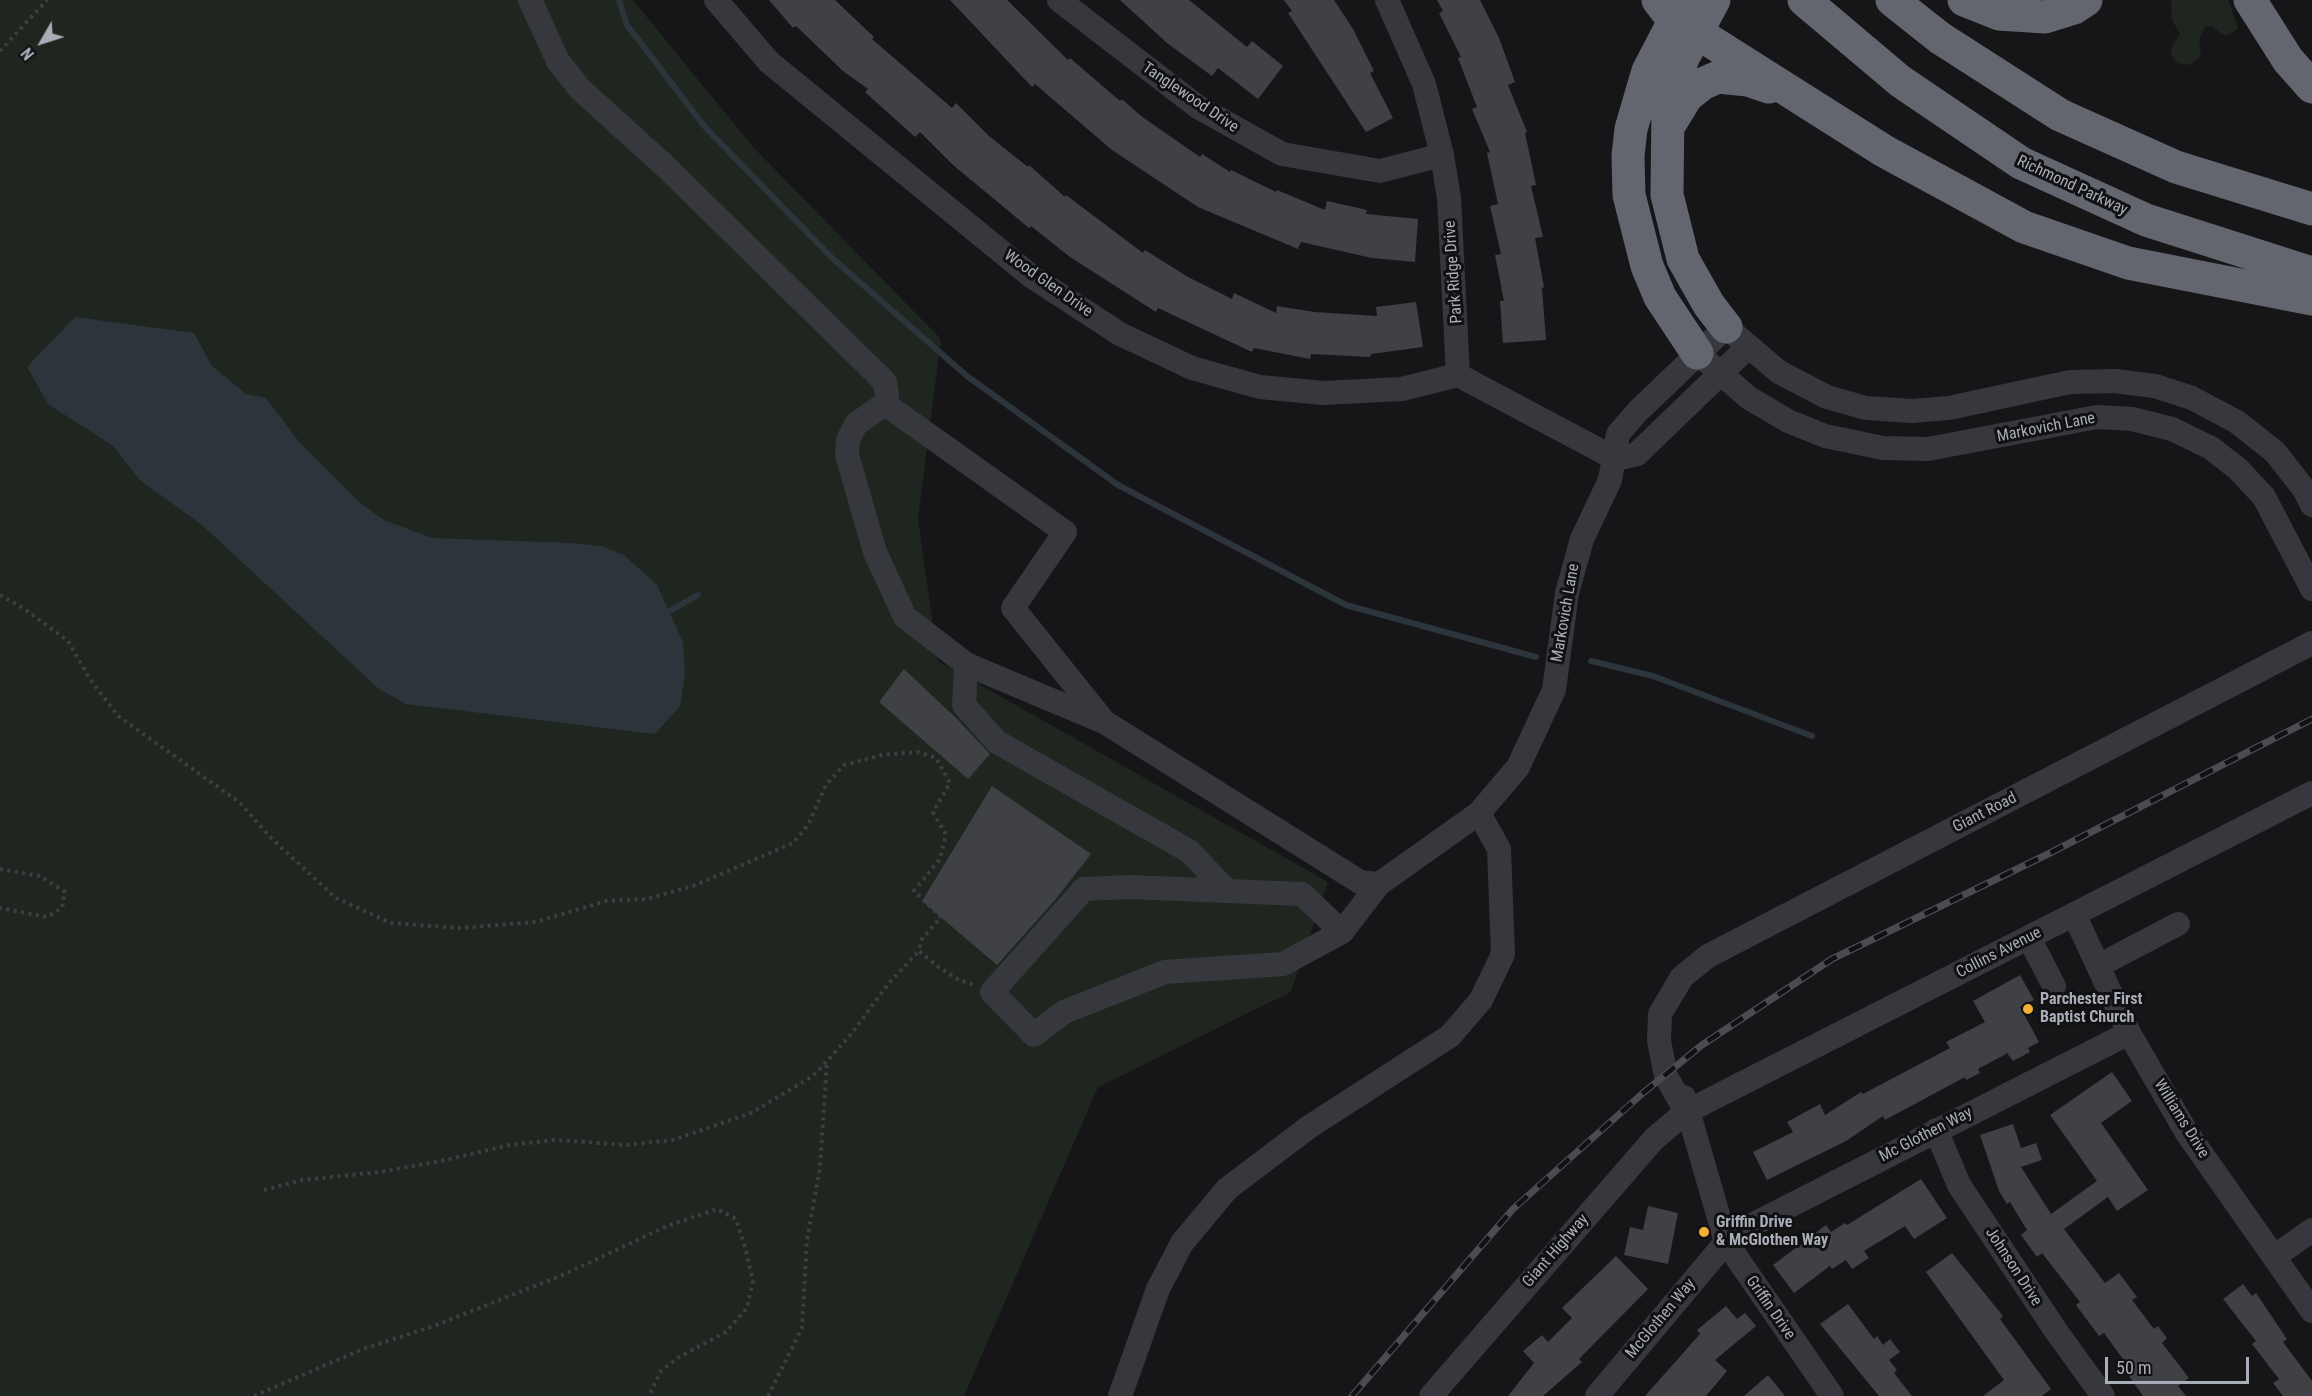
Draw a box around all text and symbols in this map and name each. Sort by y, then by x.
north arrow [12,12,72,72]
text: N [17,44,38,63]
street label: Tanglewood Drive [1138,59,1242,137]
street label: Richmond Parkway [2014,152,2130,220]
street label: Park Ridge Drive [1441,220,1467,324]
street label: Wood Glen Drive [1000,246,1096,322]
street label: Markovich Lane [1995,409,2097,447]
street label: Markovich Lane [1548,562,1584,664]
street label: Giant Road [1950,789,2020,837]
street label: Collins Avenue [1953,923,2045,983]
place label: Parchester First Baptist Church [2040,990,2143,1028]
marker: Parchester First Baptist Church [2021,1002,2035,1016]
street label: Williams Drive [2149,1076,2213,1162]
street label: Mc Glothen Way [1876,1103,1976,1167]
street label: Giant Highway [1519,1210,1593,1292]
place label: Griffin Drive & McGlothen Way [1716,1213,1828,1251]
street label: Johnson Drive [1980,1224,2046,1310]
marker: Griffin Drive & McGlothen Way [1697,1225,1711,1239]
street label: Griffin Drive [1741,1272,1799,1344]
street label: McGlothen Way [1622,1275,1700,1363]
scale bar [2108,1345,2252,1383]
text: 50 m [2116,1357,2151,1378]

